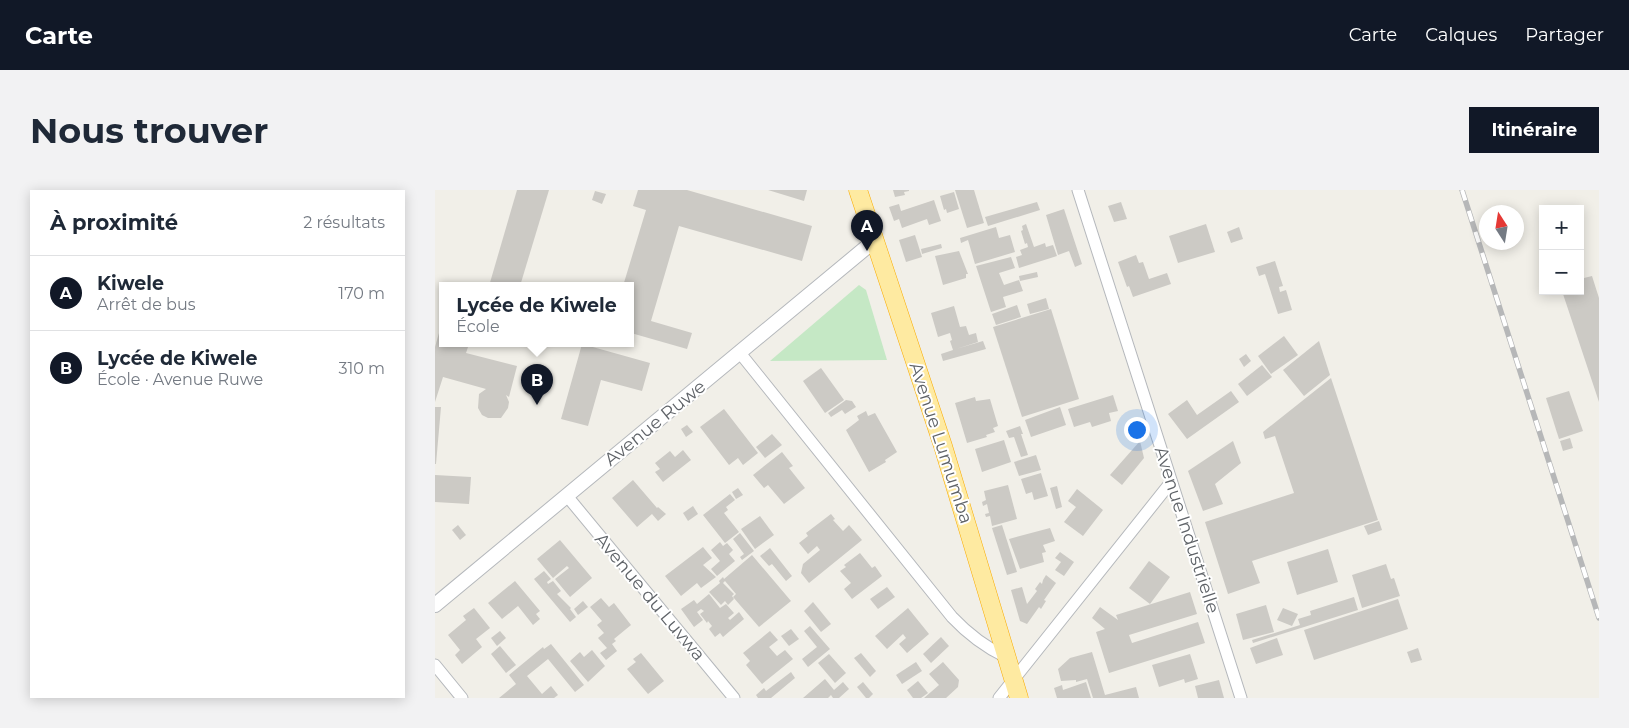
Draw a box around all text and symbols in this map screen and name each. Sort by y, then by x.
text: Carte [25,21,93,50]
text: Carte [1349,24,1397,46]
text: Calques [1425,24,1497,46]
text: Partager [1525,24,1604,46]
button: Itinéraire [1469,107,1599,153]
text: Nous trouver [30,109,268,152]
north arrow [1479,205,1524,250]
map controls [1539,205,1584,295]
button: + [1539,205,1584,250]
text: À proximité [50,210,178,235]
pin: A [851,210,883,251]
text: 2 résultats [303,213,385,232]
button: − [1539,250,1584,295]
text: Kiwele [97,272,164,295]
popup [439,282,634,347]
text: A [60,284,72,303]
text: 170 m [338,284,385,303]
text: Lycée de Kiwele [456,294,617,317]
text: Arrêt de bus [97,295,195,314]
text: École [456,317,500,336]
text: Lycée de Kiwele [97,347,258,370]
text: B [60,359,72,378]
text: 310 m [338,359,385,378]
street label: Avenue Lumumba [905,360,977,526]
pin: B [521,364,553,405]
text: École · Avenue Ruwe [97,370,263,389]
street label: Avenue Ruwe [600,375,710,471]
your location [1124,417,1150,443]
street label: Avenue Industrielle [1150,444,1224,616]
street label: Avenue du Luvwa [590,529,710,665]

